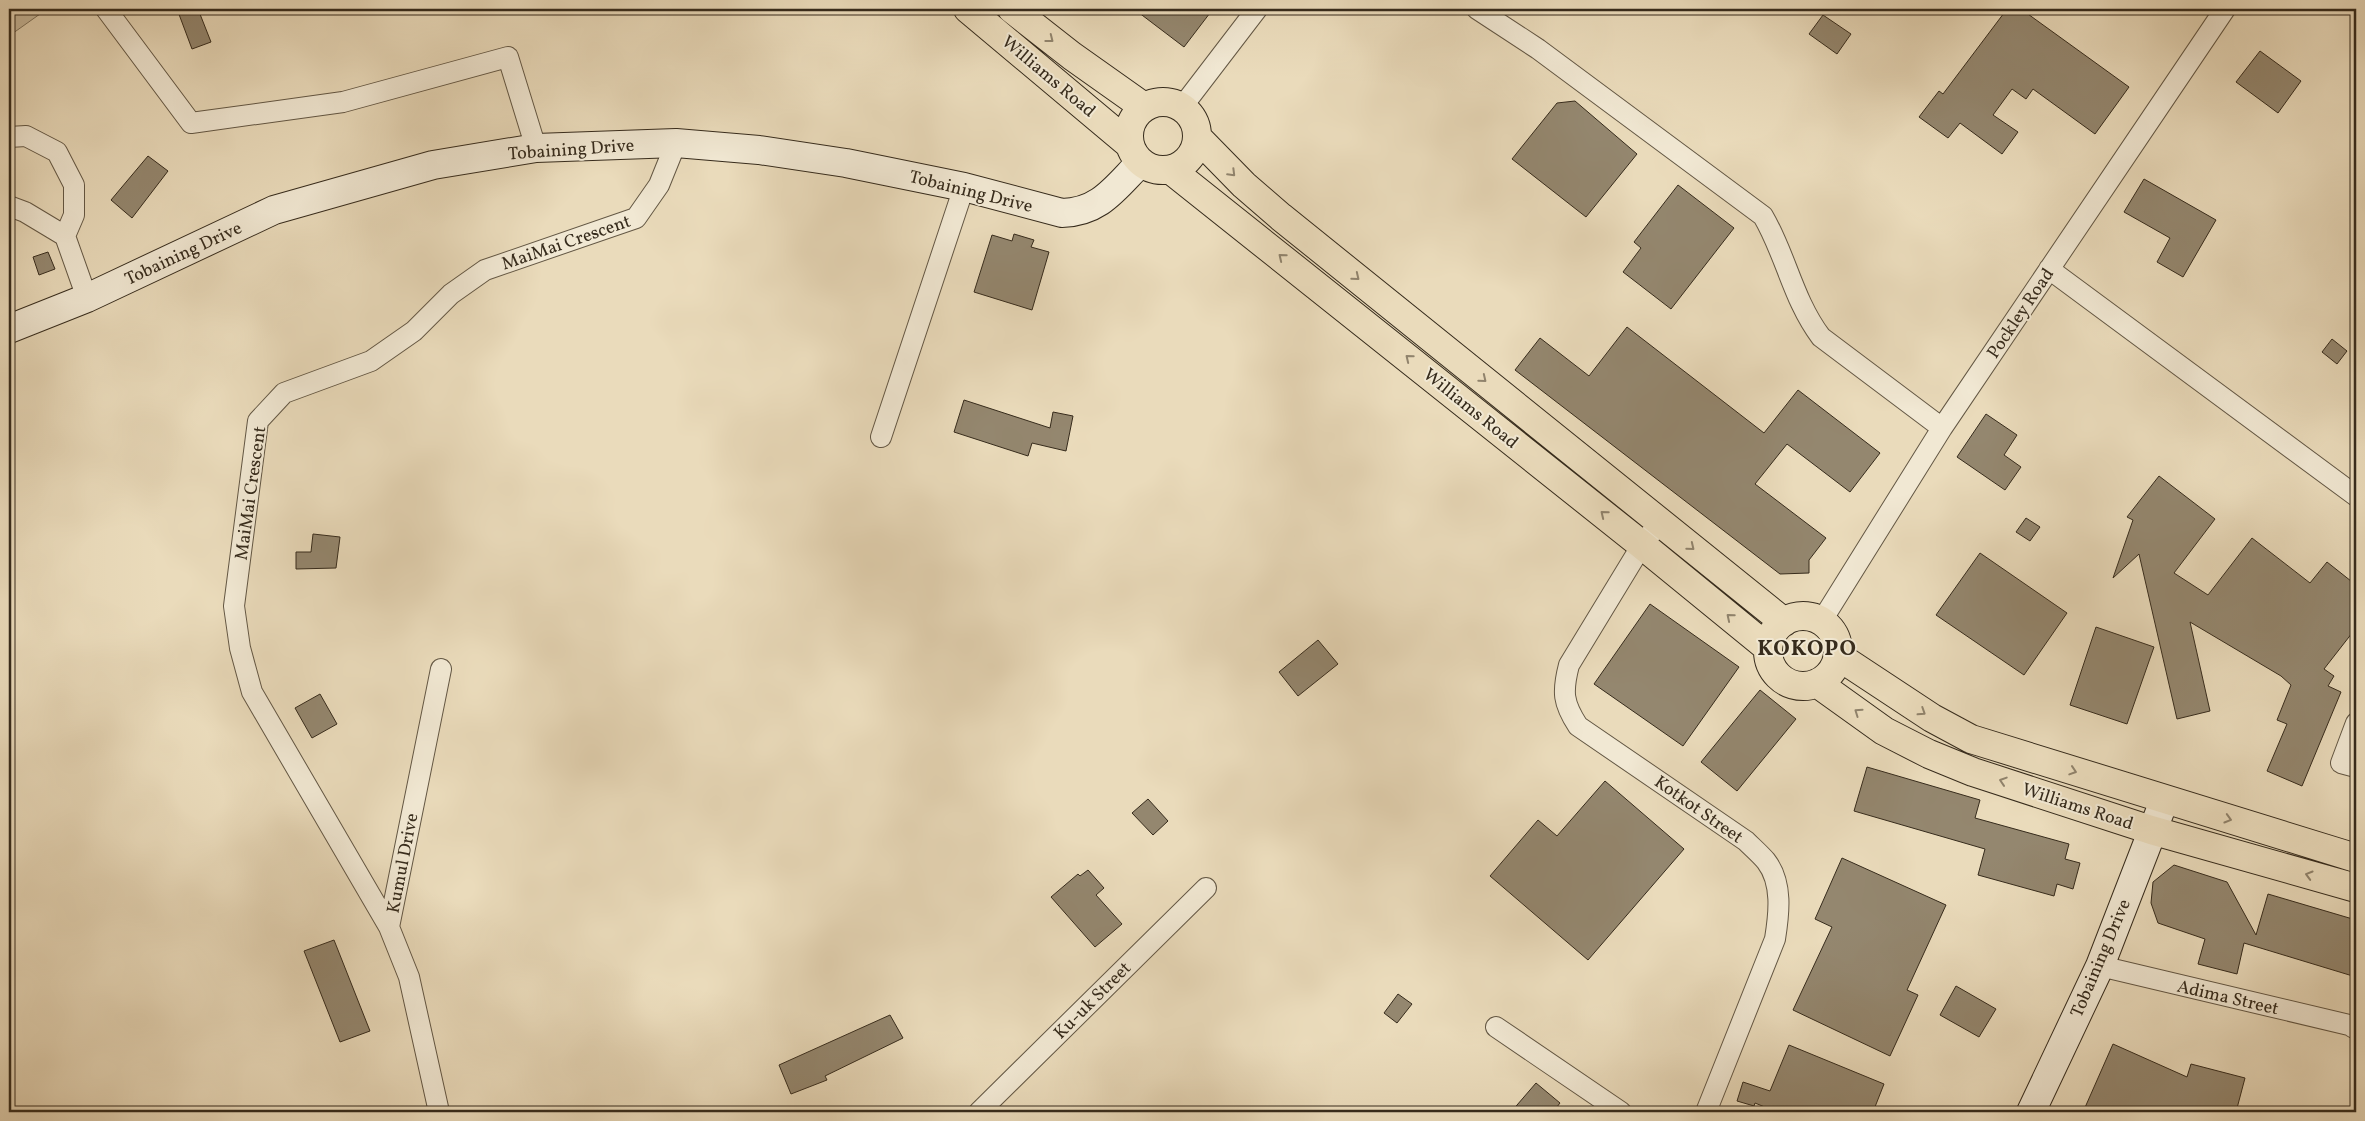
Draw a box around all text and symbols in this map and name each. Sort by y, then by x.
street label: Williams Road [996,30,1100,124]
one-way arrow [1044,33,1053,41]
street label: Tobaining Drive [507,134,635,167]
street label: Tobaining Drive [906,165,1035,220]
one-way arrow [1226,167,1235,176]
street label: MaiMai Crescent [499,210,634,277]
street label: Tobaining Drive [121,216,246,292]
one-way arrow [1279,255,1288,263]
street label: Pockley Road [1982,264,2061,364]
one-way arrow [1350,272,1359,280]
one-way arrow [1406,356,1415,364]
street label: Williams Road [1417,363,1523,455]
one-way arrow [1477,374,1486,383]
street label: MaiMai Crescent [230,425,273,562]
one-way arrow [1601,511,1610,520]
one-way arrow [1685,541,1695,550]
one-way arrow [1727,614,1736,623]
district label: KOKOPO [1757,634,1857,665]
one-way arrow [1917,706,1926,715]
one-way arrow [1854,709,1863,718]
one-way arrow [2068,766,2076,776]
street label: Kotkot Street [1649,770,1748,850]
one-way arrow [2000,777,2008,787]
street label: Williams Road [2019,778,2137,837]
street label: Kumul Drive [382,811,425,915]
one-way arrow [2223,813,2232,824]
one-way arrow [2306,870,2314,880]
street label: Tobaining Drive [2065,895,2138,1022]
street label: Ku-uk Street [1049,957,1137,1045]
street label: Adima Street [2174,975,2281,1022]

